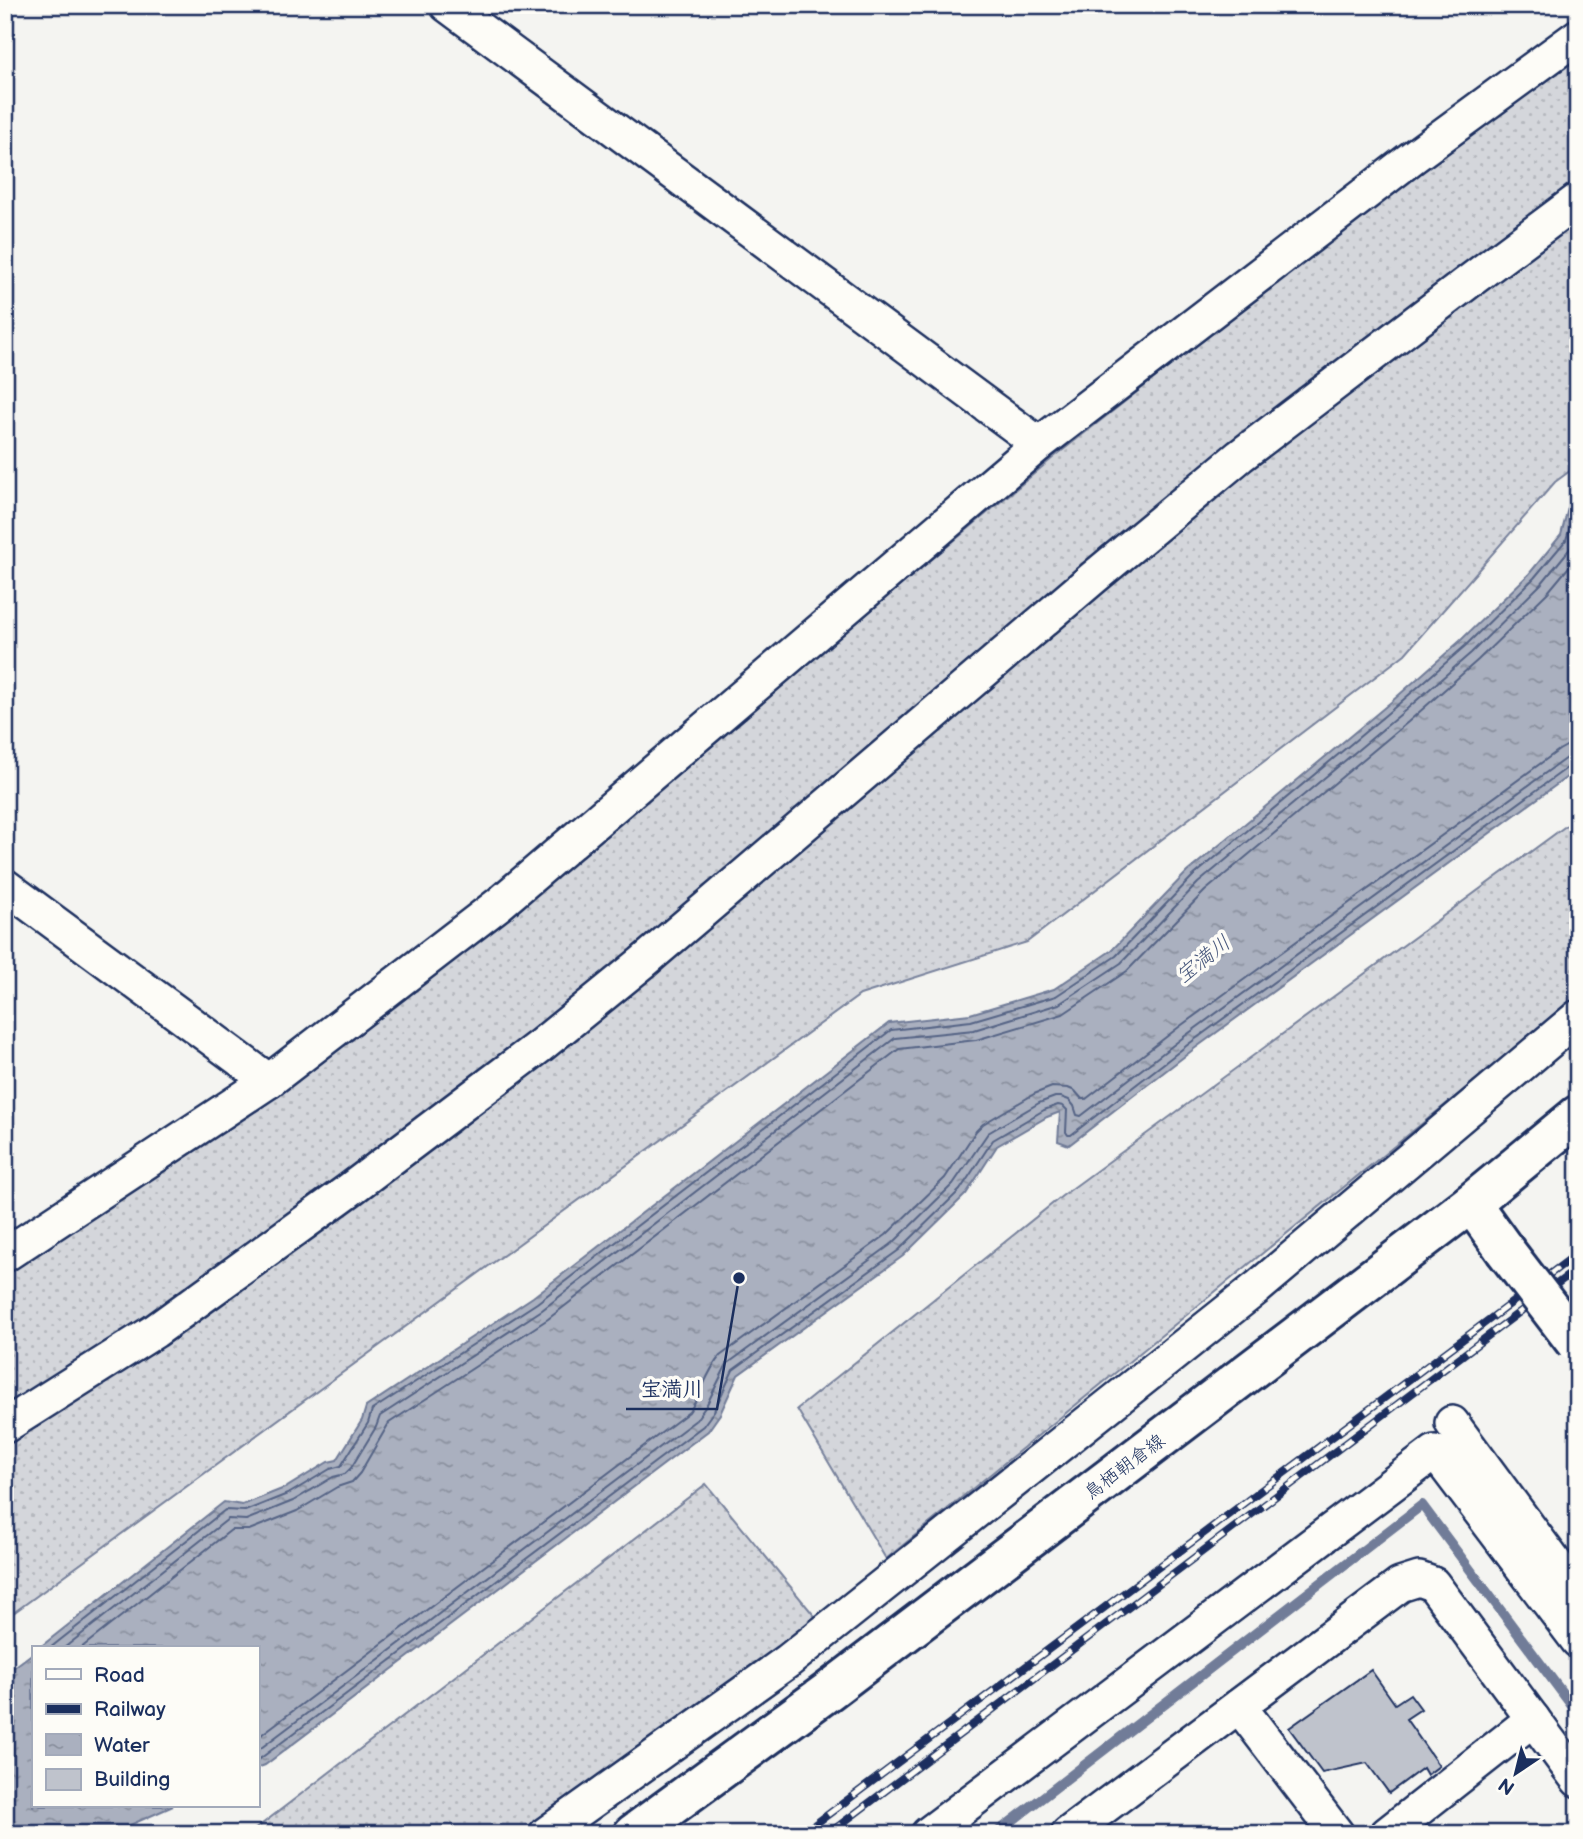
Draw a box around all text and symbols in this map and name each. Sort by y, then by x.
water label: 宝満川 [1171,930,1236,989]
callout: 宝満川 [626,1367,717,1409]
text: 宝満川 [641,1377,704,1402]
street label: 鳥栖朝倉線 [1080,1429,1170,1505]
legend [32,1646,259,1808]
text: Road [94,1663,145,1688]
text: Railway [94,1697,166,1722]
text: Water [94,1733,150,1758]
north arrow [1482,1738,1552,1808]
text: Building [94,1767,170,1792]
text: N [1495,1772,1520,1799]

